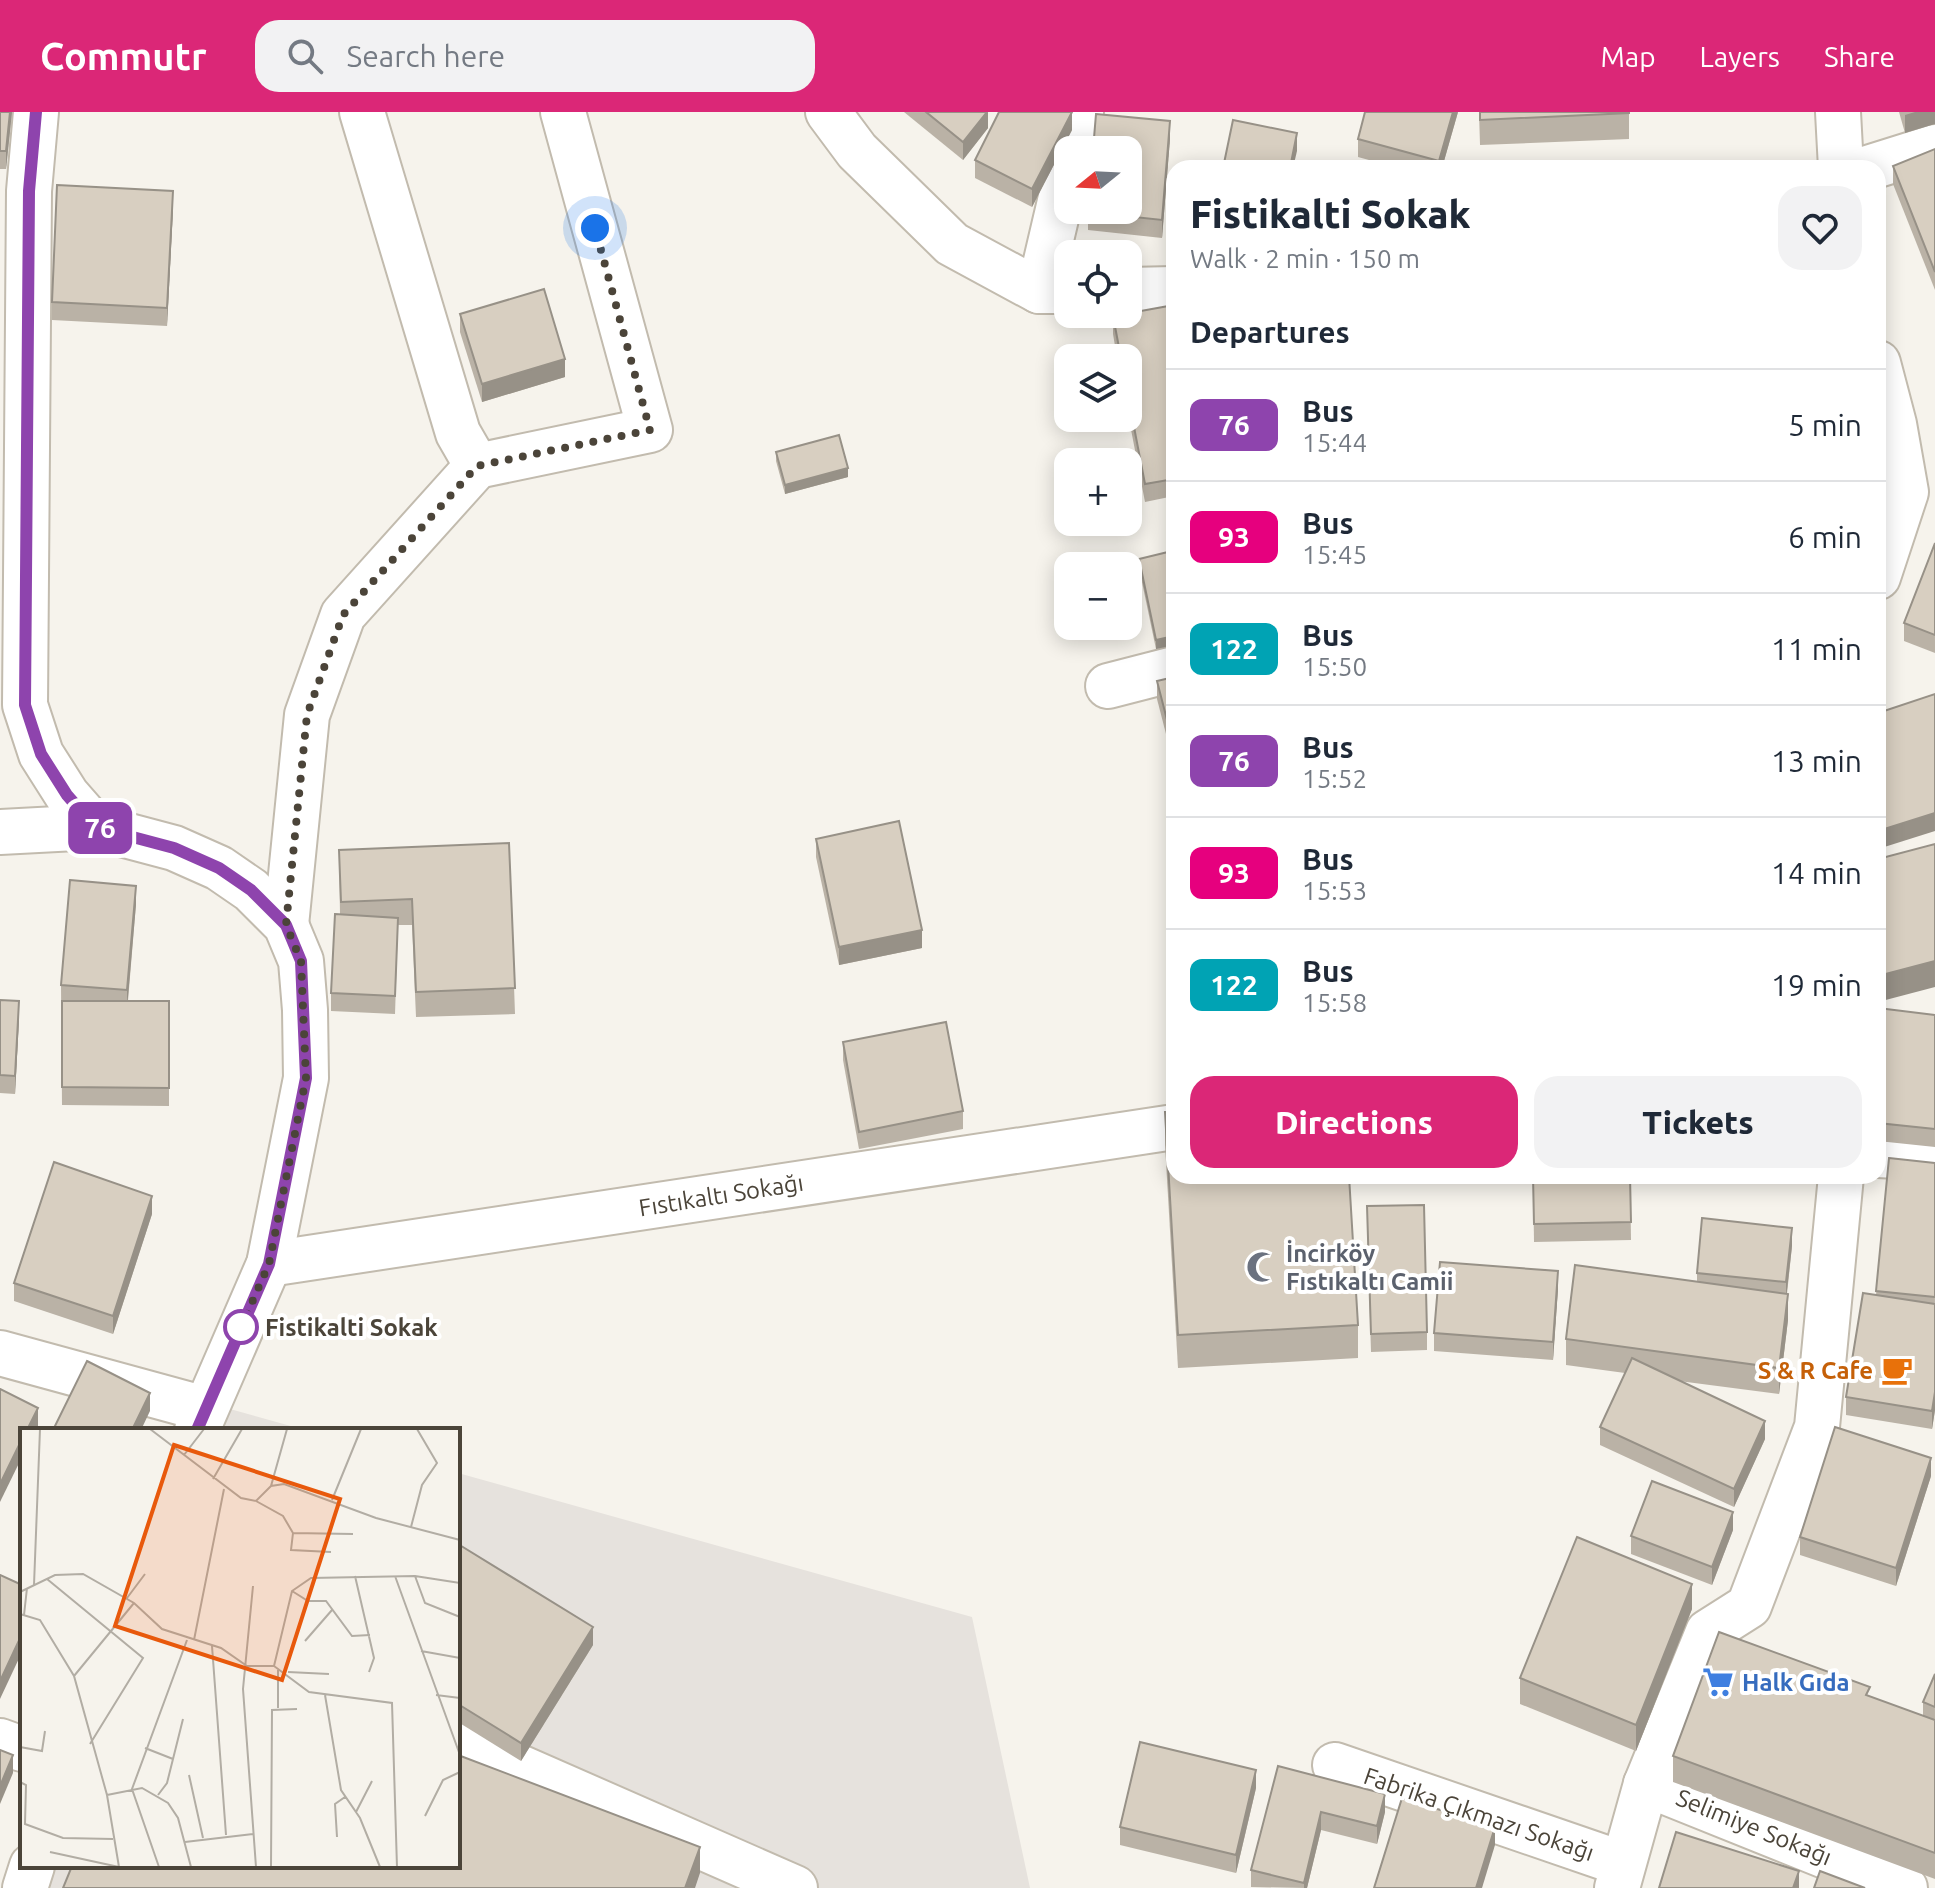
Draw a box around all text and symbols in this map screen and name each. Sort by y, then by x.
search box [255,20,815,92]
icon: search [283,34,327,78]
text: Commutr [40,35,207,77]
text: Search here [347,39,505,73]
text: Map [1600,41,1656,72]
text: Layers [1700,41,1780,72]
text: Share [1824,41,1895,72]
north arrow [1054,136,1142,224]
map controls [1054,136,1142,640]
button: heart [1778,186,1862,270]
text: Fistikalti Sokak [1190,193,1471,235]
your location [575,208,615,248]
button: locate [1054,240,1142,328]
text: Walk · 2 min · 150 m [1190,244,1420,273]
text: Departures [1190,315,1350,349]
button: layers [1054,344,1142,432]
text: Bus [1302,394,1354,428]
text: 5 min [1788,408,1862,442]
text: 76 [1218,409,1250,440]
text: 15:44 [1302,428,1367,457]
button: + [1054,448,1142,536]
text: Bus [1302,506,1354,540]
text: 6 min [1788,520,1862,554]
text: 93 [1218,521,1250,552]
text: 15:45 [1302,540,1367,569]
button: − [1054,552,1142,640]
text: Bus [1302,618,1354,652]
text: 11 min [1771,632,1862,666]
text: 122 [1210,633,1258,664]
text: 15:50 [1302,652,1367,681]
text: Bus [1302,730,1354,764]
text: 13 min [1771,744,1862,778]
text: 76 [1218,745,1250,776]
text: 15:52 [1302,764,1367,793]
line badge: 76 [64,802,136,854]
text: 76 [84,812,116,843]
text: Bus [1302,842,1354,876]
text: 14 min [1771,856,1862,890]
text: 93 [1218,857,1250,888]
text: 15:53 [1302,876,1367,905]
text: Bus [1302,954,1354,988]
text: 19 min [1771,968,1862,1002]
text: 122 [1210,969,1258,1000]
text: 15:58 [1302,988,1367,1017]
button: Directions [1190,1076,1518,1168]
button: Tickets [1534,1076,1862,1168]
street label: Fıstıkaltı Sokağı [637,1169,805,1221]
place label: İncirköy Fıstıkaltı Camii [1286,1240,1453,1295]
mosque icon: İncirköy Fıstıkaltı Camii [1245,1250,1279,1284]
marker: Fistikalti Sokak [224,1310,258,1344]
place label: Fistikalti Sokak [265,1314,438,1341]
cafe icon: S & R Cafe [1880,1353,1914,1387]
place label: S & R Cafe [1758,1357,1873,1384]
inset map [20,1428,460,1868]
supermarket icon: Halk Gıda [1701,1665,1735,1699]
place label: Halk Gıda [1742,1669,1850,1696]
street label: Fabrika Çıkmazı Sokağı [1360,1762,1598,1866]
street label: Selimiye Sokağı [1672,1784,1836,1870]

